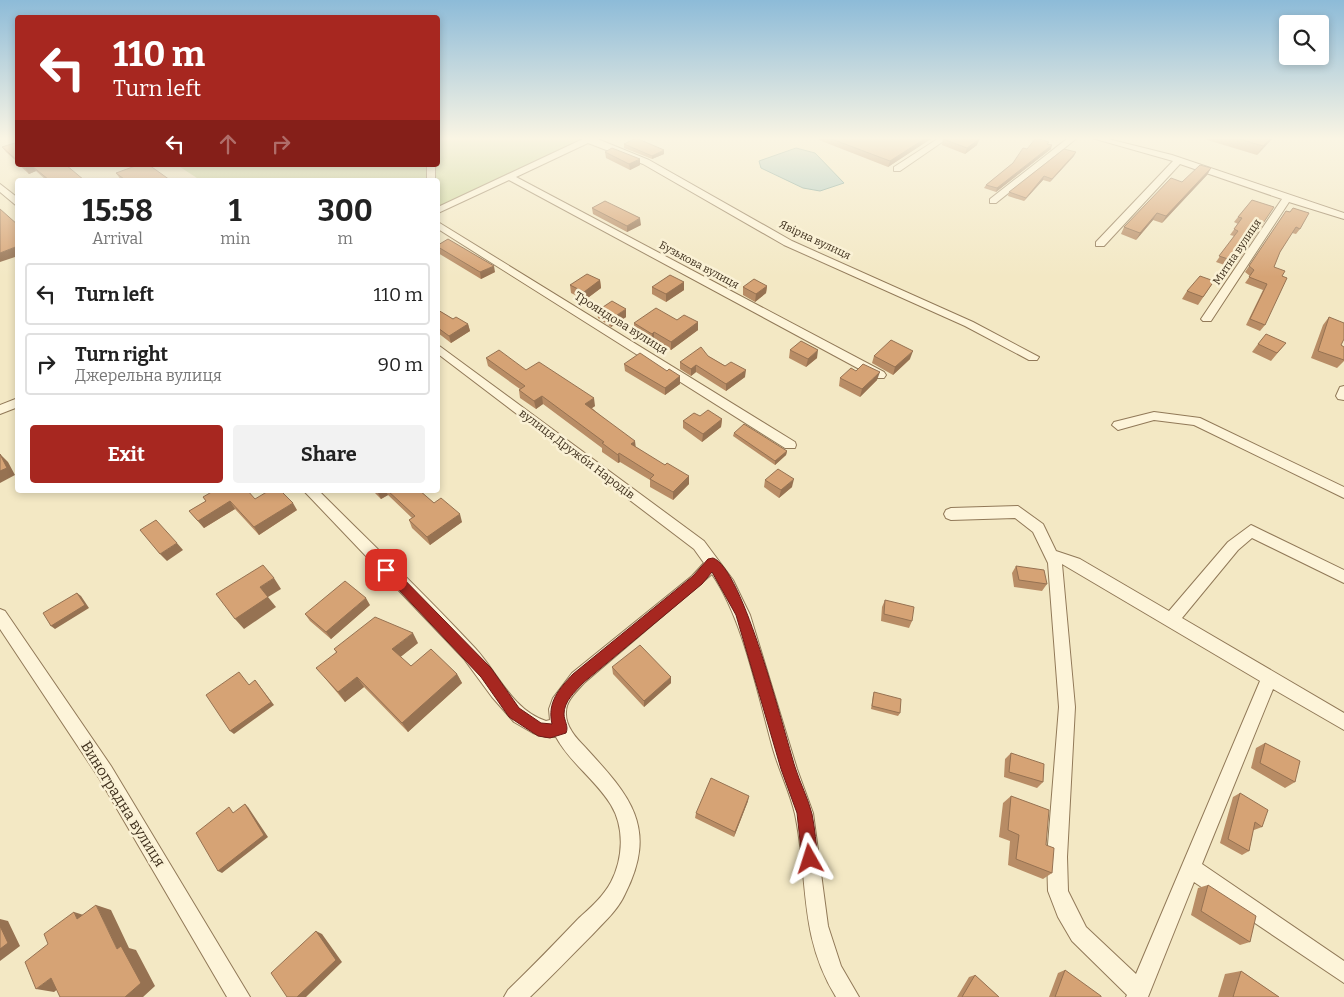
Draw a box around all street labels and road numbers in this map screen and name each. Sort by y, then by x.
street label: Митна вулиця [1210,217,1264,287]
street label: Явірна вулиця [777,218,853,262]
street label: Бузькова вулиця [657,238,741,292]
street label: Трояндова вулиця [572,289,670,357]
street label: вулиця Дружби Народів [516,406,638,502]
street label: Виноградна вулиця [77,738,169,870]

